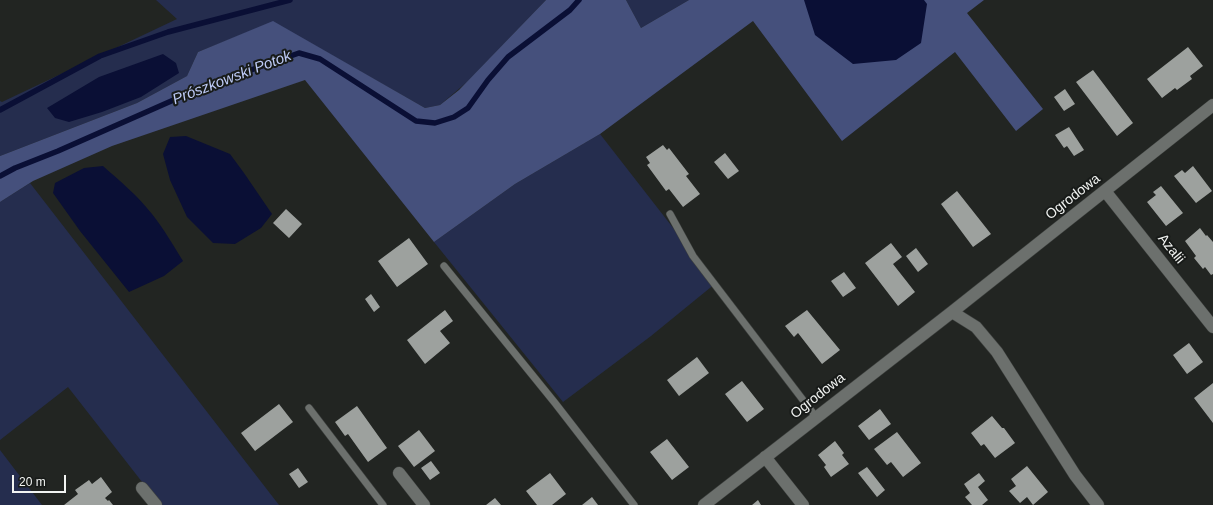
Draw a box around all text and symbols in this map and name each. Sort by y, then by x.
water label: Prószkowski Potok [170,47,294,109]
street label: Ogrodowa [1042,170,1104,224]
street label: Azalii [1154,231,1188,267]
street label: Ogrodowa [787,369,849,423]
scale bar [14,467,68,493]
text: 20 m [19,475,46,489]

